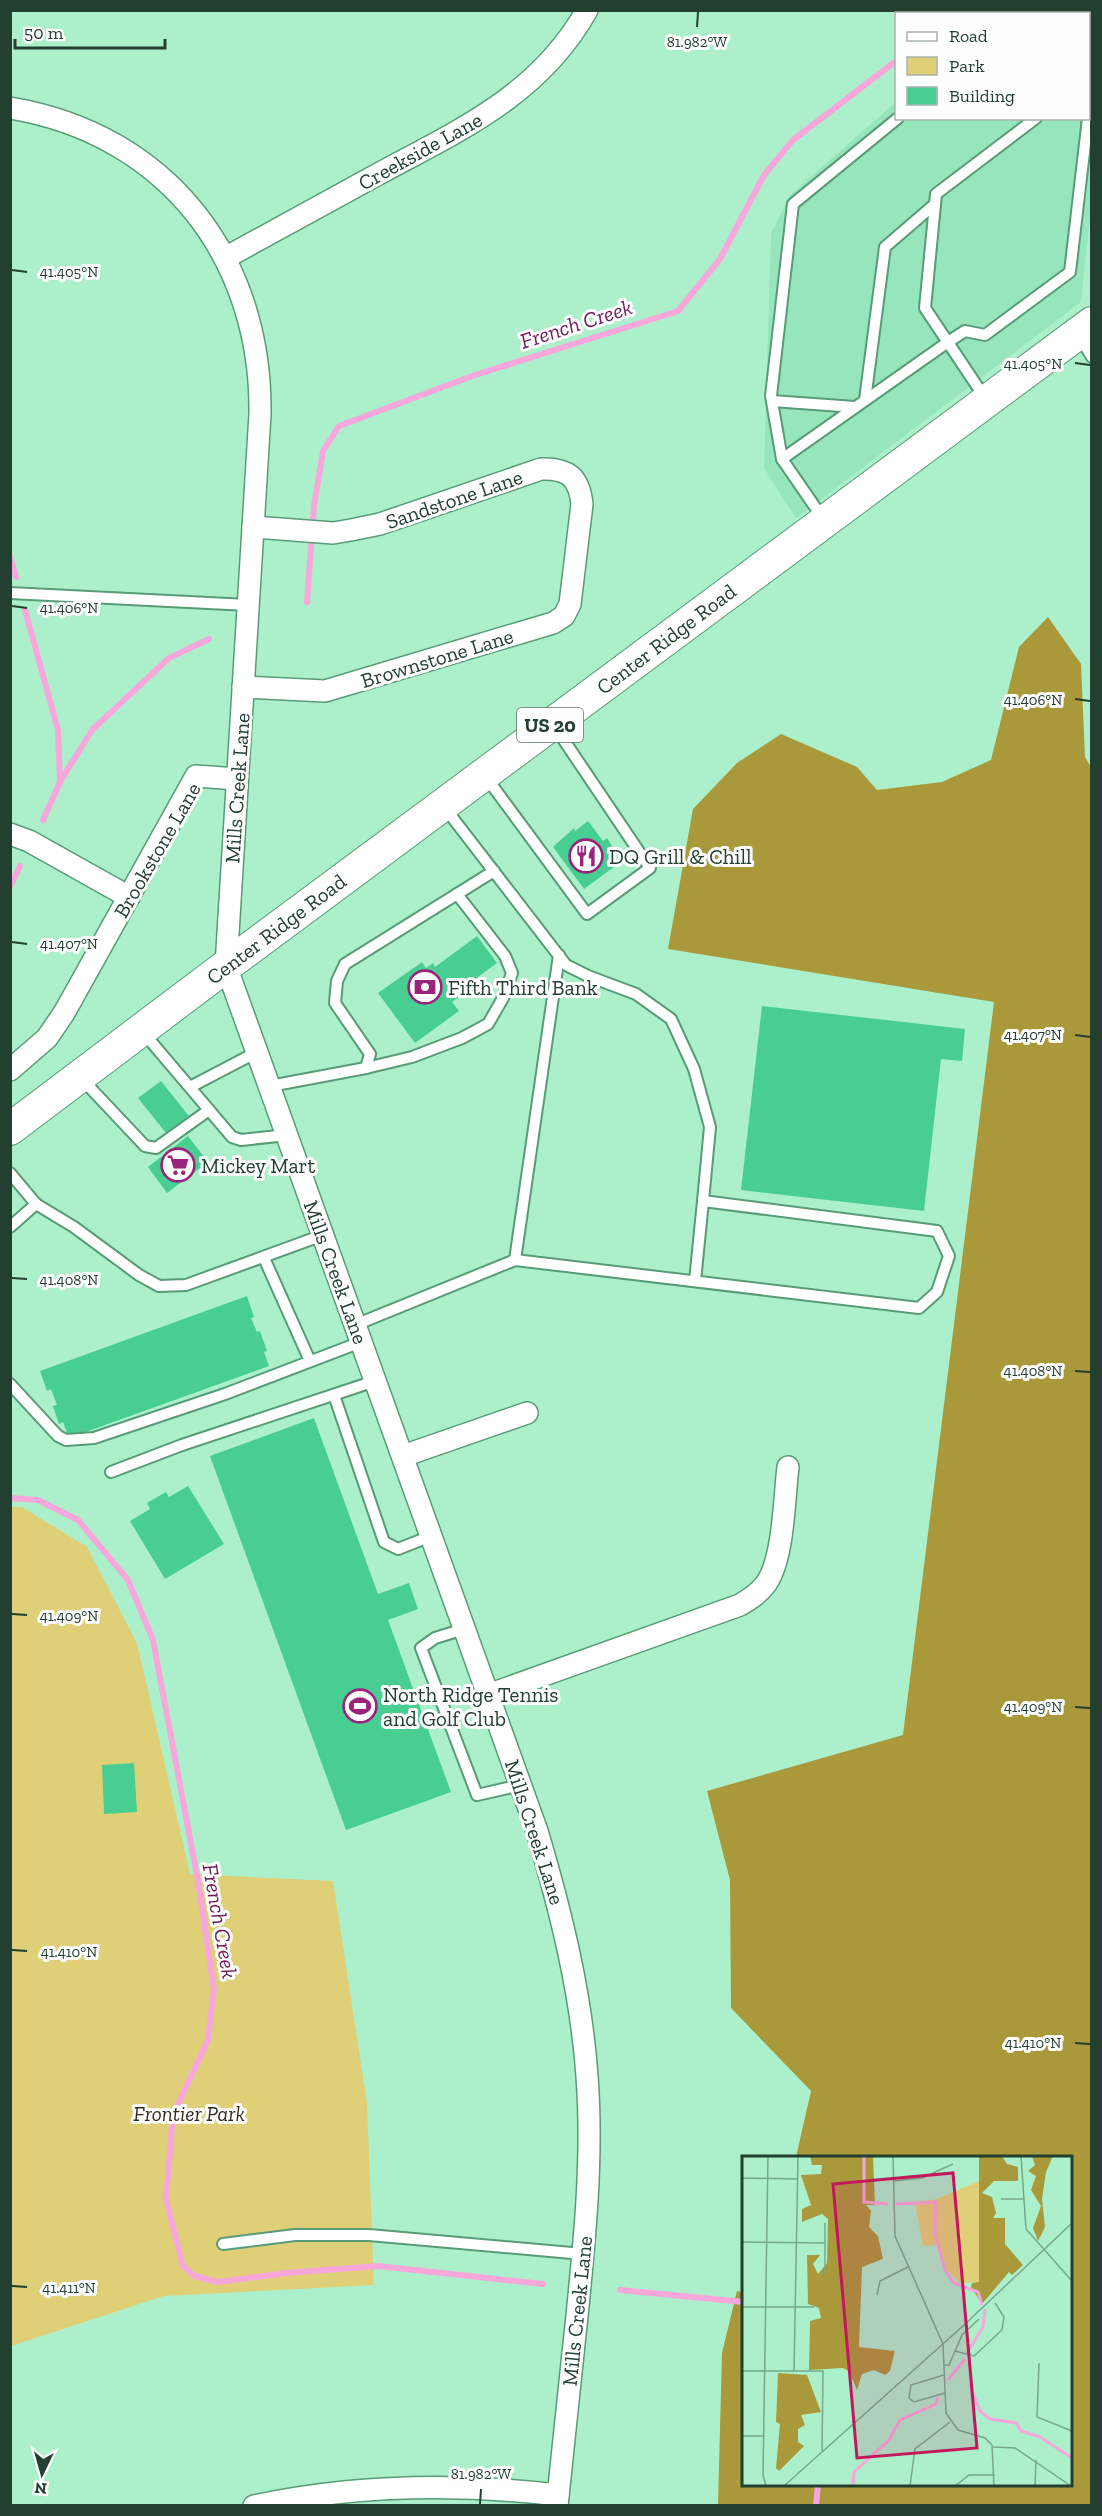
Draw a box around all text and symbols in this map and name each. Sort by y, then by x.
scale bar [15,12,165,50]
legend [895,12,1090,120]
text: 50 m [24,22,64,44]
text: Road [949,25,988,47]
text: 81.982°W [667,33,727,51]
text: Park [949,55,985,77]
text: Building [949,85,1015,107]
street label: Creekside Lane [354,107,486,195]
text: 41.405°N [40,263,98,281]
water label: French Creek [517,293,636,355]
text: 41.405°N [1004,355,1062,373]
street label: Sandstone Lane [382,464,526,534]
street label: Center Ridge Road [591,578,741,700]
text: 41.406°N [40,599,98,617]
street label: Brownstone Lane [358,623,516,693]
text: 41.406°N [1004,691,1062,709]
road number: US 20 [517,708,583,742]
street label: Mills Creek Lane [219,712,255,864]
street label: Brookstone Lane [108,778,206,922]
restaurant icon: DQ Grill & Chill [568,838,604,874]
place label: DQ Grill & Chill [609,844,752,869]
street label: Center Ridge Road [201,868,351,990]
text: 41.407°N [40,935,98,953]
bank icon: Fifth Third Bank [407,969,443,1005]
place label: Fifth Third Bank [448,975,598,1000]
text: 41.407°N [1004,1026,1062,1044]
supermarket icon: Mickey Mart [160,1147,196,1183]
place label: Mickey Mart [201,1153,315,1178]
street label: Mills Creek Lane [298,1197,374,1347]
text: 41.408°N [40,1271,98,1289]
text: 41.408°N [1004,1362,1062,1380]
text: 41.409°N [40,1607,98,1625]
place label: North Ridge Tennis and Golf Club [383,1682,559,1731]
sports icon: North Ridge Tennis and Golf Club [342,1688,378,1724]
text: 41.409°N [1004,1698,1062,1716]
street label: Mills Creek Lane [500,1756,570,1908]
water label: French Creek [197,1861,243,1981]
text: 41.410°N [41,1943,97,1961]
text: 41.410°N [1005,2034,1061,2052]
park label: Frontier Park [133,2101,245,2126]
inset map [742,2156,1072,2486]
street label: Mills Creek Lane [557,2235,597,2387]
text: 41.411°N [42,2279,96,2297]
north arrow [12,2444,72,2504]
text: 81.982°W [451,2465,511,2483]
text: N [34,2478,48,2498]

